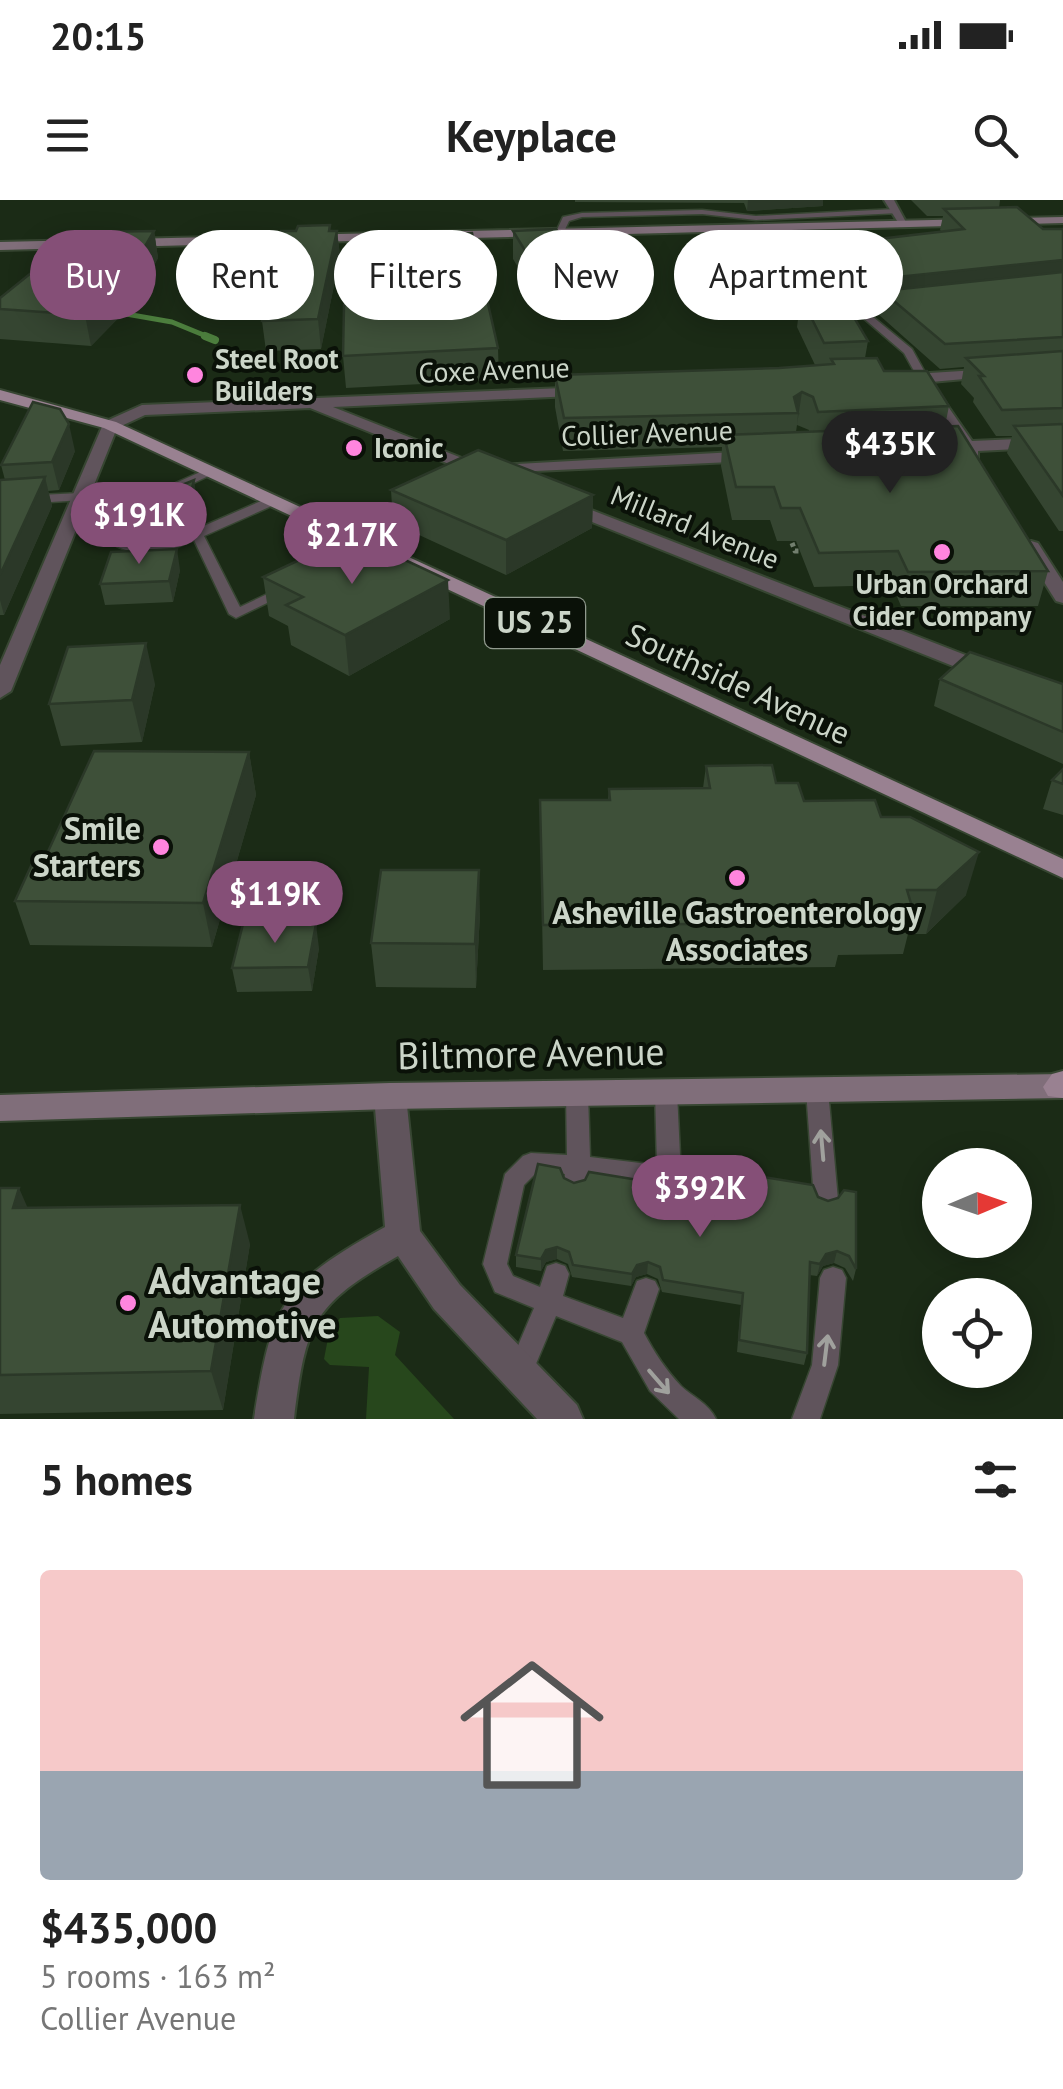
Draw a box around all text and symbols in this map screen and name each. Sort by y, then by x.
text: 20:15 [50,11,146,60]
text: Keyplace [446,106,617,164]
icon: menu [40,108,95,163]
icon: search [968,108,1023,163]
chip: Buy [30,230,156,320]
chip: Rent [176,230,314,320]
chip: Filters [334,230,497,320]
chip: New [517,230,654,320]
chip: Apartment [674,230,903,320]
place label: Steel Root Builders [215,340,339,409]
street label: Coxe Avenue [418,348,570,391]
marker: Steel Root Builders [184,364,206,386]
street label: Collier Avenue [561,411,733,454]
pin: $435K [820,411,960,496]
text: $435K [844,422,936,464]
place label: Iconic [374,429,444,466]
marker: Iconic [343,437,365,459]
street label: Millard Avenue [605,476,785,577]
pin: $191K [69,482,209,567]
text: $191K [93,493,185,535]
pin: $217K [282,502,422,587]
text: $217K [306,513,398,555]
marker: Urban Orchard Cider Company [931,541,953,563]
place label: Urban Orchard Cider Company [853,565,1032,634]
road number: US 25 [485,598,585,648]
street label: Southside Avenue [620,613,857,753]
place label: Smile Starters [33,807,141,886]
marker: Smile Starters [150,836,172,858]
pin: $119K [205,861,345,946]
marker: Asheville Gastroenterology Associates [726,867,748,889]
text: $119K [229,872,321,914]
place label: Asheville Gastroenterology Associates [552,891,923,970]
street label: Biltmore Avenue [397,1026,665,1079]
one-way arrow [812,1129,831,1161]
north arrow [922,1148,1032,1258]
map controls [922,1148,1032,1388]
pin: $392K [630,1155,770,1240]
text: $392K [654,1166,746,1208]
place label: Advantage Automotive [148,1255,337,1348]
button: locate [922,1278,1032,1388]
marker: Advantage Automotive [117,1292,139,1314]
one-way arrow [817,1334,836,1367]
one-way arrow [648,1369,671,1394]
text: 5 homes [40,1452,193,1507]
icon: filters [968,1452,1023,1507]
icon: home [442,1635,622,1815]
text: $435,000 [40,1900,217,1955]
text: 5 rooms · 163 m² [40,1955,276,1997]
text: Collier Avenue [40,1997,236,2039]

